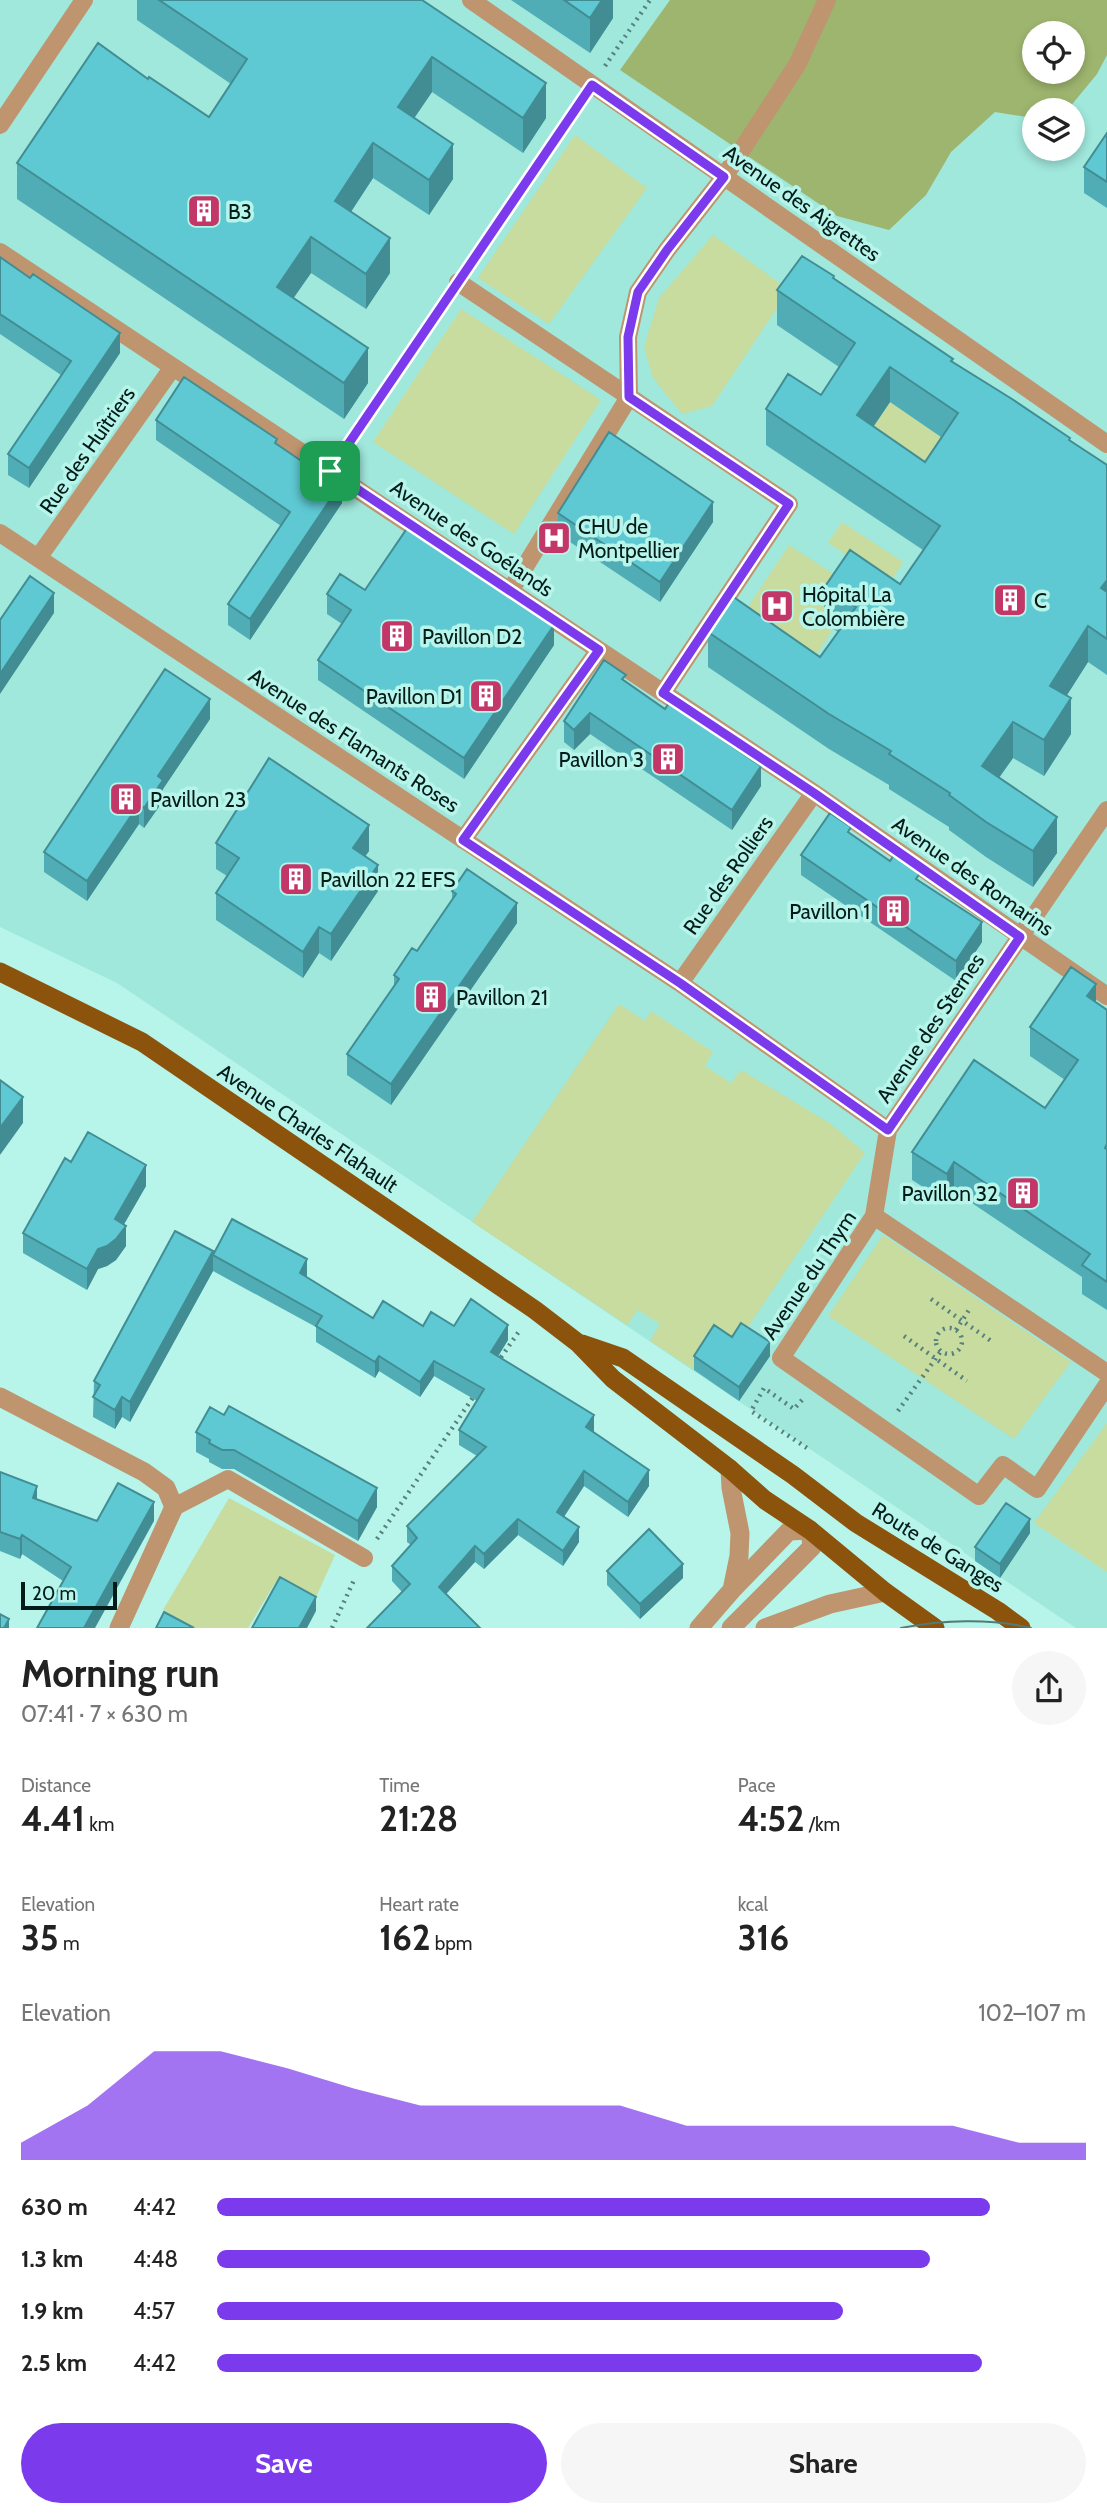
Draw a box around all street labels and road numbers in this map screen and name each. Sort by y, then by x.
street label: Avenue des Aigrettes [719,140,885,267]
street label: Rue des Huîtriers [34,382,140,518]
street label: Avenue des Goélands [386,474,558,602]
street label: Avenue des Flamants Roses [244,663,464,818]
street label: Rue des Rolliers [678,811,778,939]
street label: Avenue des Romarins [888,811,1059,941]
street label: Avenue des Sternes [871,948,989,1107]
street label: Avenue Charles Flahault [213,1058,403,1198]
street label: Avenue du Thym [757,1206,861,1344]
street label: Route de Ganges [868,1497,1009,1598]

